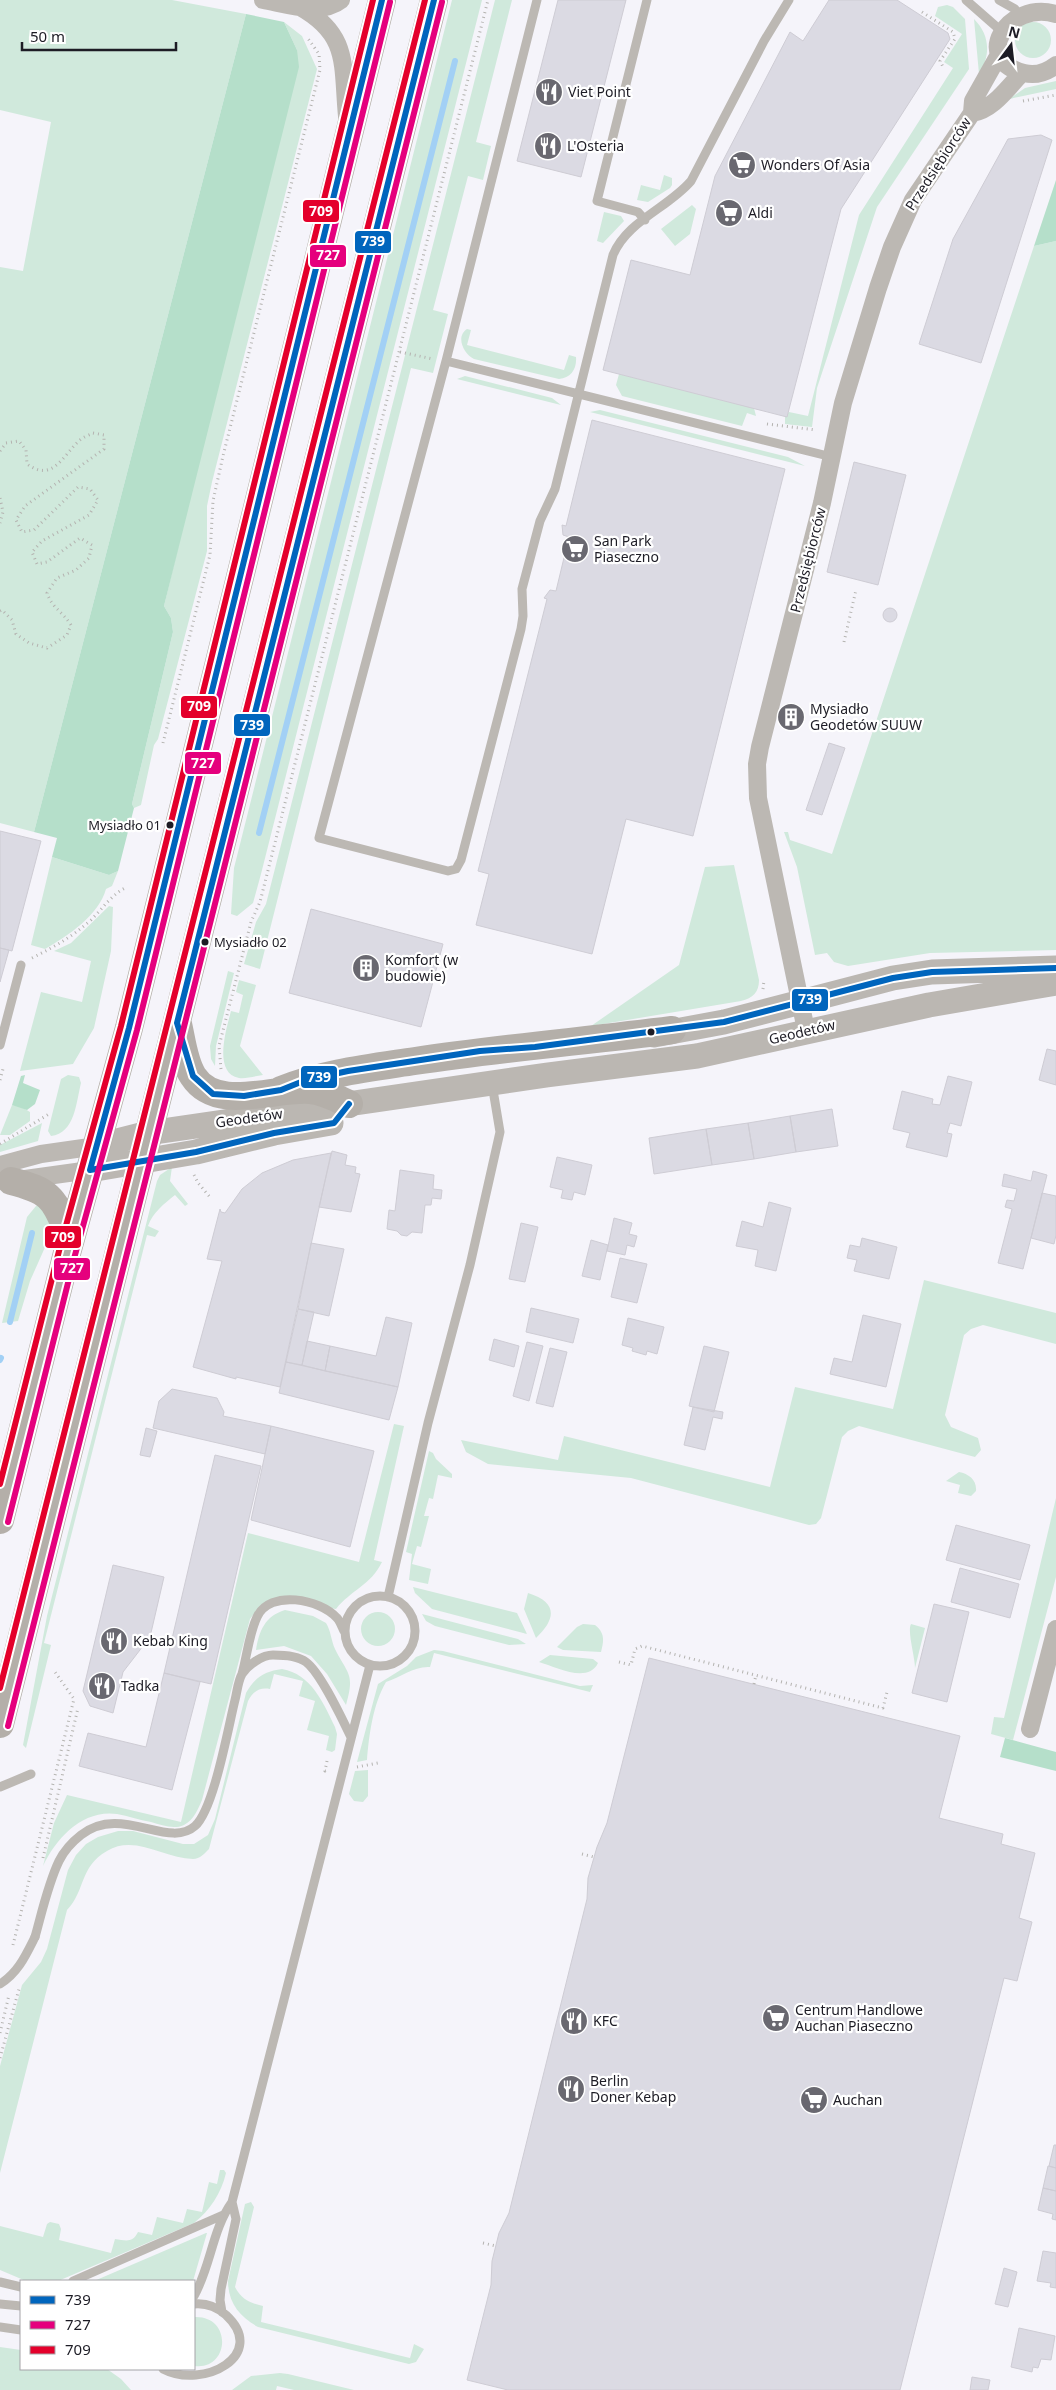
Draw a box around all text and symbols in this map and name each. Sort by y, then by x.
scale bar [22,20,176,52]
north arrow [986,20,1036,70]
text: N [1007,21,1022,43]
text: 50 m [30,26,65,46]
restaurant icon: Viet Point [534,77,564,107]
place label: Viet Point [568,82,631,101]
street label: Przedsiębiorców [900,113,975,214]
restaurant icon: L'Osteria [533,131,563,161]
place label: L'Osteria [567,136,624,155]
supermarket icon: Wonders Of Asia [727,150,757,180]
place label: Wonders Of Asia [761,155,870,174]
supermarket icon: Aldi [714,198,744,228]
line badge: 709 [302,199,340,223]
text: 709 [309,201,333,220]
place label: Aldi [748,203,773,222]
line badge: 739 [354,230,392,254]
text: 739 [361,231,385,250]
line badge: 727 [309,244,347,268]
text: 727 [316,245,340,264]
street label: Przedsiębiorców [785,505,830,614]
place label: San Park Piaseczno [594,531,659,566]
supermarket icon: San Park Piaseczno [560,534,590,564]
line badge: 709 [180,695,218,719]
text: 709 [187,696,211,715]
place label: Mysiadło Geodetów SUUW [810,699,922,734]
building icon: Mysiadło Geodetów SUUW [776,702,806,732]
line badge: 739 [233,713,271,737]
text: 739 [240,715,264,734]
line badge: 727 [184,751,222,775]
text: 727 [191,753,215,772]
place label: Mysiadło 01 [88,816,161,834]
marker: Mysiadło 01 [165,820,175,830]
place label: Mysiadło 02 [214,933,287,951]
marker: Mysiadło 02 [200,937,210,947]
place label: Komfort (w budowie) [385,950,458,985]
building icon: Komfort (w budowie) [351,953,381,983]
line badge: 739 [791,988,829,1012]
text: 739 [798,989,822,1008]
street label: Geodetów [767,1015,837,1048]
unlabelled marker [646,1027,656,1037]
line badge: 739 [300,1065,338,1089]
text: 739 [307,1067,331,1086]
street label: Geodetów [214,1103,284,1132]
line badge: 709 [44,1225,82,1249]
text: 709 [51,1227,75,1246]
line badge: 727 [53,1257,91,1281]
text: 727 [60,1258,84,1277]
restaurant icon: Kebab King [99,1626,129,1656]
place label: Kebab King [133,1631,208,1650]
restaurant icon: Tadka [87,1671,117,1701]
place label: Tadka [121,1676,159,1695]
place label: Centrum Handlowe Auchan Piaseczno [795,2000,923,2035]
supermarket icon: Centrum Handlowe Auchan Piaseczno [761,2003,791,2033]
restaurant icon: KFC [559,2006,589,2036]
place label: KFC [593,2011,618,2030]
place label: Berlin Doner Kebap [590,2071,676,2106]
restaurant icon: Berlin Doner Kebap [556,2074,586,2104]
supermarket icon: Auchan [799,2085,829,2115]
place label: Auchan [833,2090,882,2109]
legend [20,2280,195,2370]
text: 739 [65,2289,91,2309]
text: 727 [65,2314,91,2334]
text: 709 [65,2339,91,2359]

